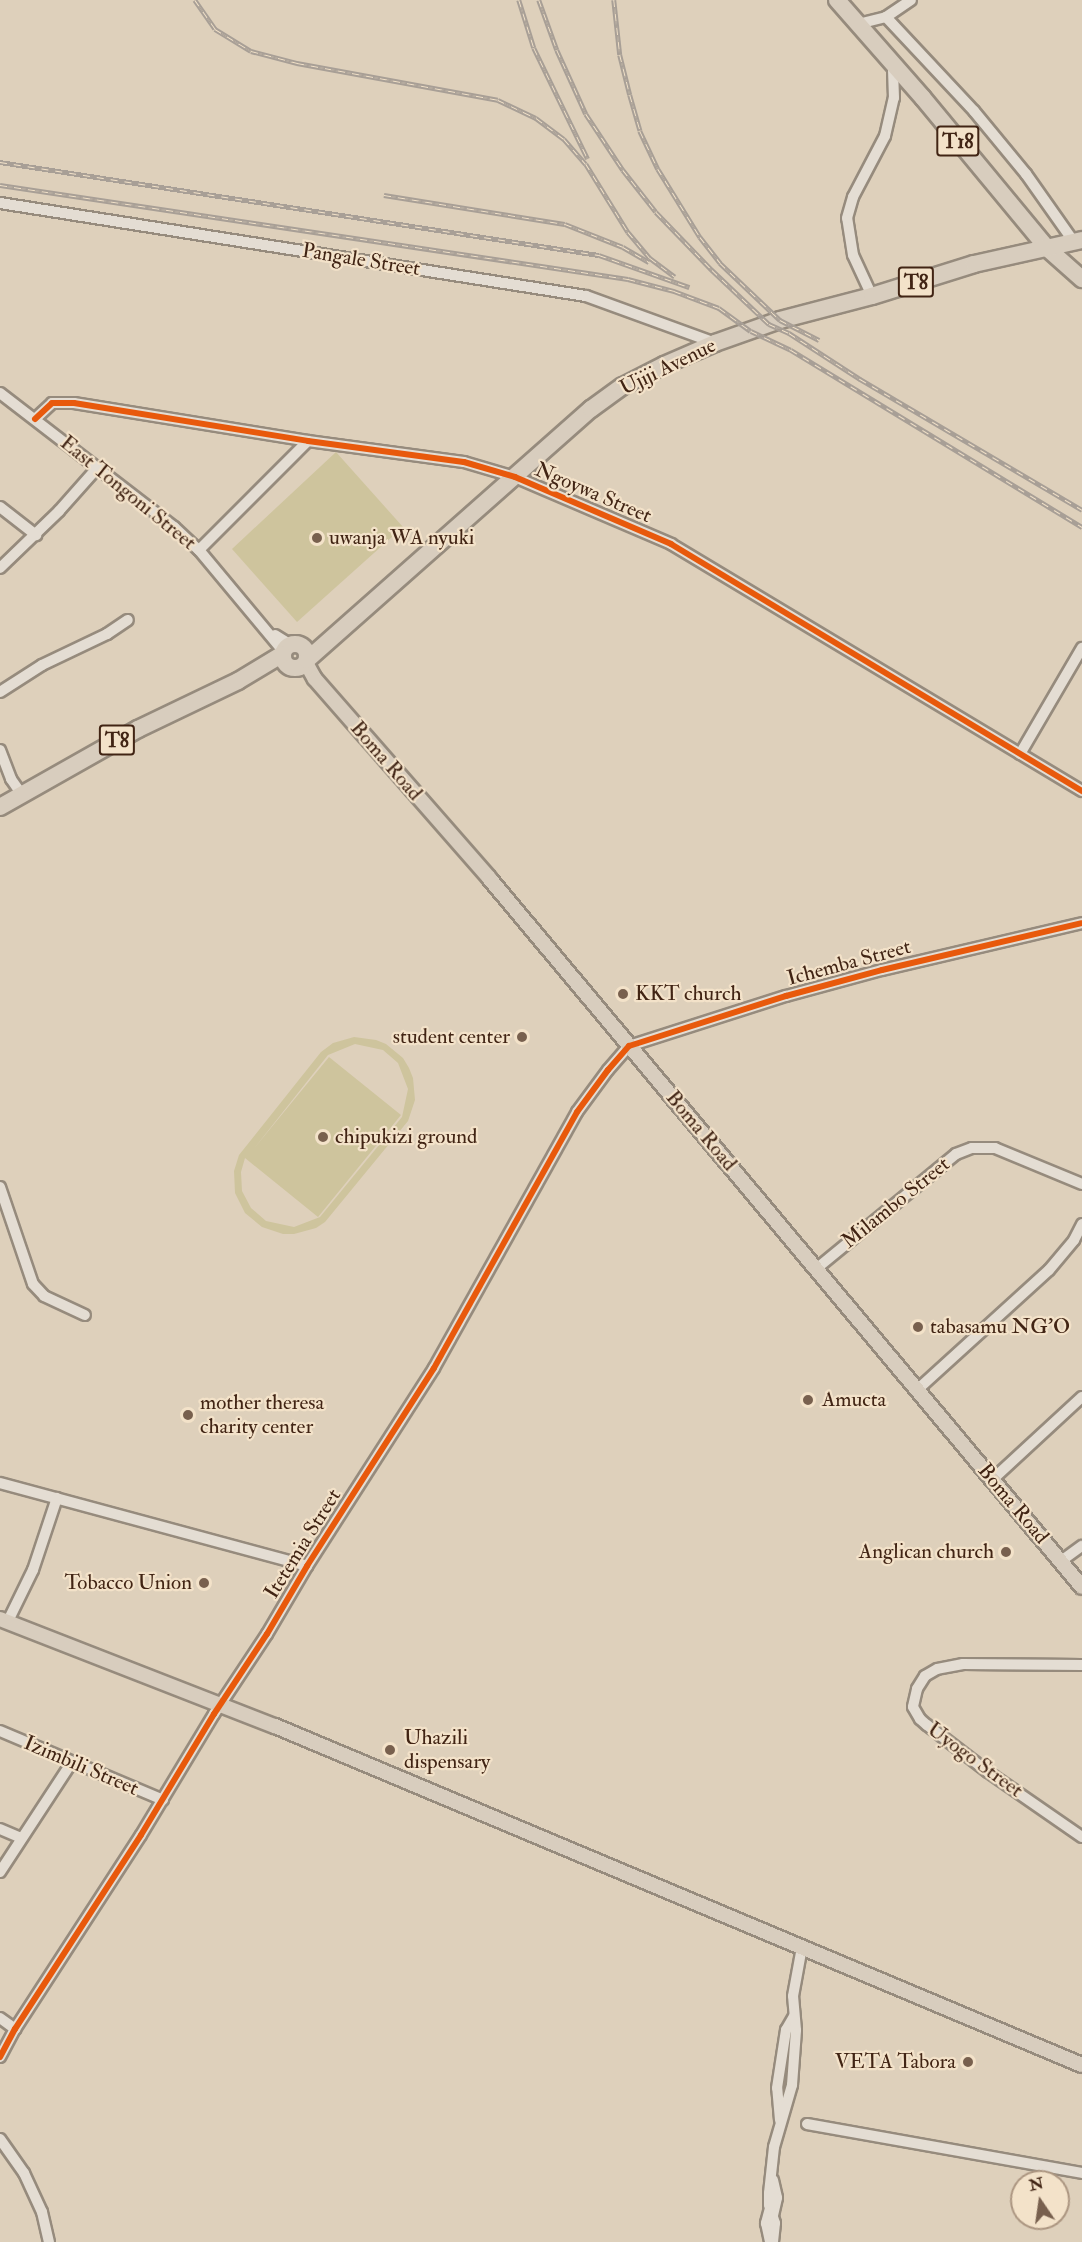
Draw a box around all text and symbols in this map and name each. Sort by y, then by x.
road number: T18 [936,124,980,158]
street label: Pangale Street [300,238,422,282]
road number: T8 [896,265,936,299]
street label: Ujiji Avenue [616,333,720,401]
street label: East Tongoni Street [55,430,201,556]
street label: Ngoywa Street [531,457,655,529]
place label: uwanja WA nyuki [329,525,474,551]
marker: uwanja WA nyuki [310,531,324,545]
street label: Boma Road [345,716,427,806]
road number: T8 [98,723,136,757]
street label: Ichemba Street [785,934,913,992]
place label: KKT church [635,981,741,1007]
marker: KKT church [616,987,630,1001]
place label: student center [393,1024,510,1050]
marker: student center [515,1030,529,1044]
street label: Boma Road [660,1086,742,1176]
place label: chipukizi ground [335,1124,477,1150]
marker: chipukizi ground [316,1130,330,1144]
street label: Milambo Street [837,1152,955,1254]
place label: tabasamu NG'O [930,1314,1070,1340]
marker: tabasamu NG'O [911,1320,925,1334]
place label: Amucta [822,1387,886,1413]
place label: mother theresa charity center [200,1390,324,1440]
marker: Amucta [799,1391,817,1409]
marker: mother theresa charity center [181,1408,195,1422]
street label: Boma Road [972,1459,1054,1549]
street label: Itetemia Street [259,1484,347,1604]
place label: Anglican church [859,1539,994,1565]
marker: Anglican church [999,1545,1013,1559]
place label: Tobacco Union [64,1570,192,1596]
marker: Tobacco Union [197,1576,211,1590]
street label: Uyogo Street [922,1717,1028,1803]
place label: Uhazili dispensary [404,1725,490,1775]
street label: Izimbili Street [20,1731,142,1801]
marker: Uhazili dispensary [381,1741,399,1759]
place label: VETA Tabora [835,2049,956,2075]
marker: VETA Tabora [961,2055,975,2069]
north arrow [1010,2170,1070,2230]
text: N [1027,2173,1046,2196]

